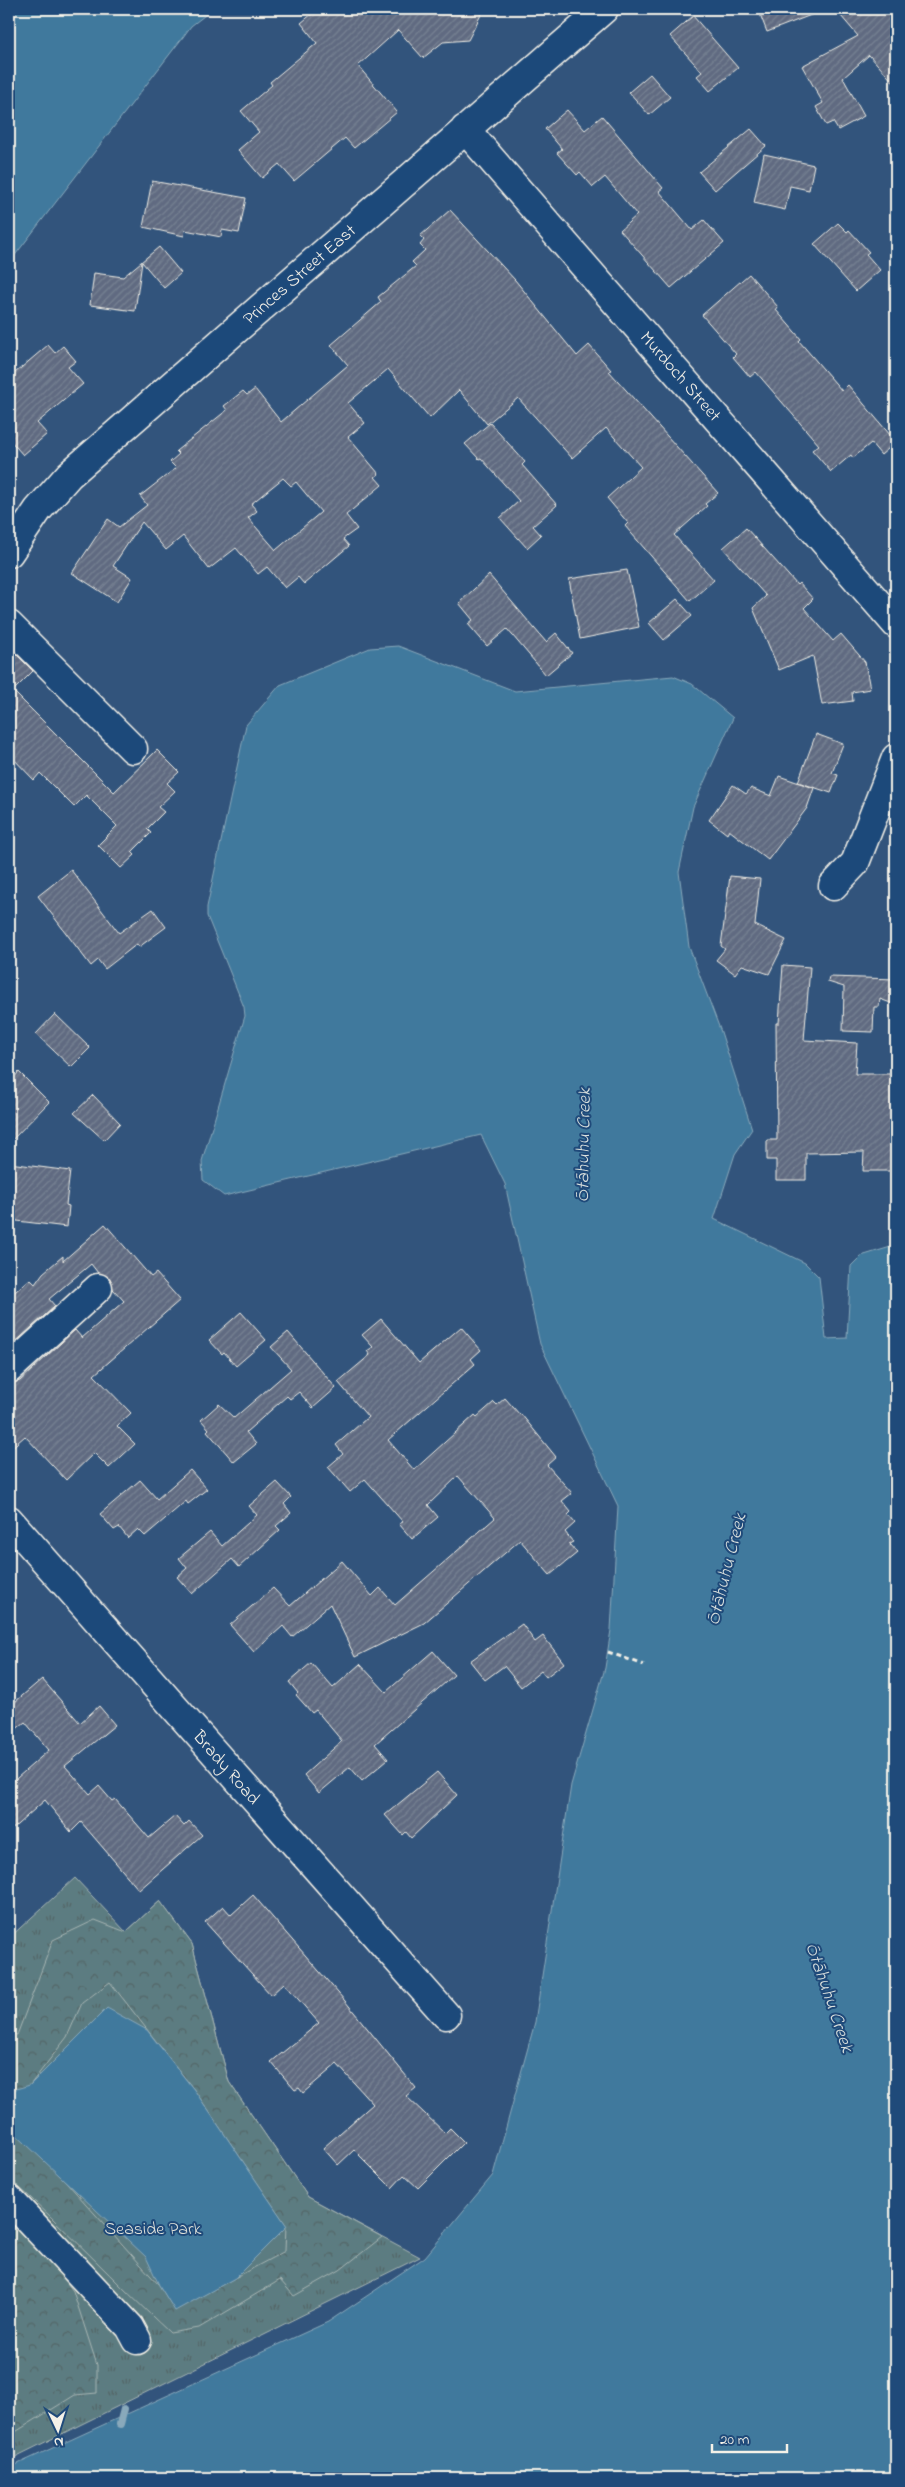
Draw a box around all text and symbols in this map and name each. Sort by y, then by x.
street label: Princes Street East [238,219,363,332]
street label: Murdoch Street [633,326,726,428]
water label: Ōtāhuhu Creek [570,1087,599,1203]
water label: Ōtāhuhu Creek [700,1510,755,1628]
street label: Brady Road [185,1725,265,1811]
water label: Ōtāhuhu Creek [797,1939,860,2057]
park label: Seaside Park [105,2217,202,2243]
north arrow [32,2404,82,2454]
scale bar [712,2422,788,2454]
text: 20 m [720,2429,750,2451]
text: N [53,2431,64,2452]

